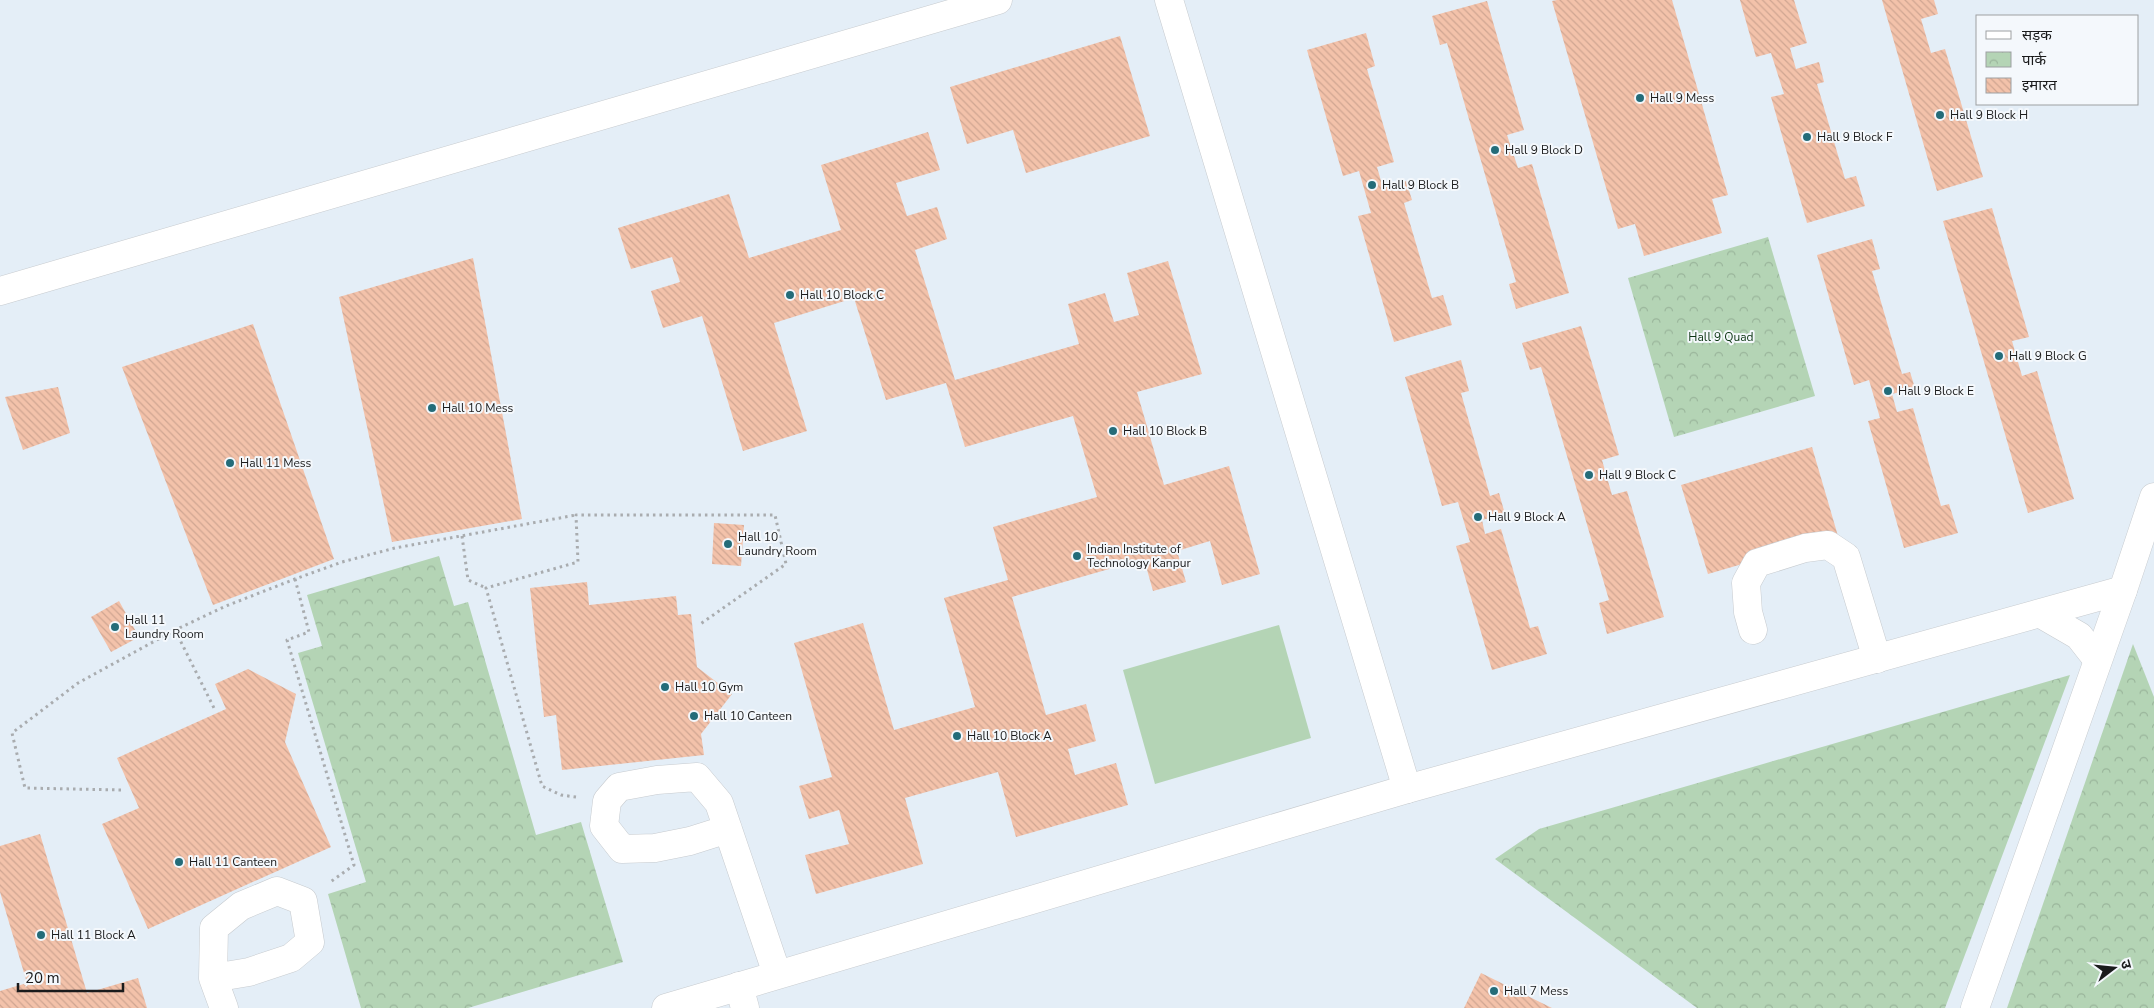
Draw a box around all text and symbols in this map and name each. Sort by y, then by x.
legend [1976,15,2139,105]
text: सड़क [2022,25,2052,45]
text: पार्क [2022,50,2046,70]
text: इमारत [2022,75,2057,95]
place label: Hall 9 Mess [1650,90,1714,106]
marker: Hall 9 Mess [1634,92,1646,104]
place label: Hall 9 Block H [1950,107,2028,123]
marker: Hall 9 Block H [1934,109,1946,121]
place label: Hall 9 Block F [1817,129,1893,145]
marker: Hall 9 Block F [1801,131,1813,143]
place label: Hall 9 Block D [1505,142,1583,158]
marker: Hall 9 Block D [1489,144,1501,156]
place label: Hall 9 Block B [1382,177,1459,193]
marker: Hall 9 Block B [1366,179,1378,191]
place label: Hall 10 Block C [800,287,884,303]
marker: Hall 10 Block C [784,289,796,301]
park label: Hall 9 Quad [1688,329,1754,345]
place label: Hall 9 Block G [2009,348,2087,364]
marker: Hall 9 Block G [1993,350,2005,362]
place label: Hall 9 Block E [1898,383,1974,399]
marker: Hall 9 Block E [1882,385,1894,397]
place label: Hall 10 Mess [442,400,514,416]
marker: Hall 10 Mess [426,402,438,414]
place label: Hall 10 Block B [1123,423,1207,439]
marker: Hall 10 Block B [1107,425,1119,437]
place label: Hall 11 Mess [240,455,312,471]
marker: Hall 11 Mess [224,457,236,469]
place label: Hall 9 Block C [1599,467,1676,483]
marker: Hall 9 Block C [1583,469,1595,481]
place label: Hall 9 Block A [1488,509,1566,525]
marker: Hall 9 Block A [1472,511,1484,523]
place label: Hall 10 Laundry Room [738,529,817,559]
marker: Hall 10 Laundry Room [722,538,734,550]
place label: Indian Institute of Technology Kanpur [1087,541,1191,571]
marker: Indian Institute of Technology Kanpur [1071,550,1083,562]
place label: Hall 11 Laundry Room [125,612,204,642]
marker: Hall 11 Laundry Room [109,621,121,633]
place label: Hall 10 Gym [675,679,743,695]
marker: Hall 10 Gym [659,681,671,693]
place label: Hall 10 Canteen [704,708,792,724]
marker: Hall 10 Canteen [688,710,700,722]
place label: Hall 10 Block A [967,728,1052,744]
marker: Hall 10 Block A [951,730,963,742]
place label: Hall 11 Canteen [189,854,277,870]
marker: Hall 11 Canteen [173,856,185,868]
place label: Hall 11 Block A [51,927,136,943]
marker: Hall 11 Block A [35,929,47,941]
north arrow [2089,943,2139,993]
text: उ [2116,958,2136,972]
scale bar [18,960,122,992]
text: 20 m [25,968,60,988]
place label: Hall 7 Mess [1504,983,1568,999]
marker: Hall 7 Mess [1488,985,1500,997]

